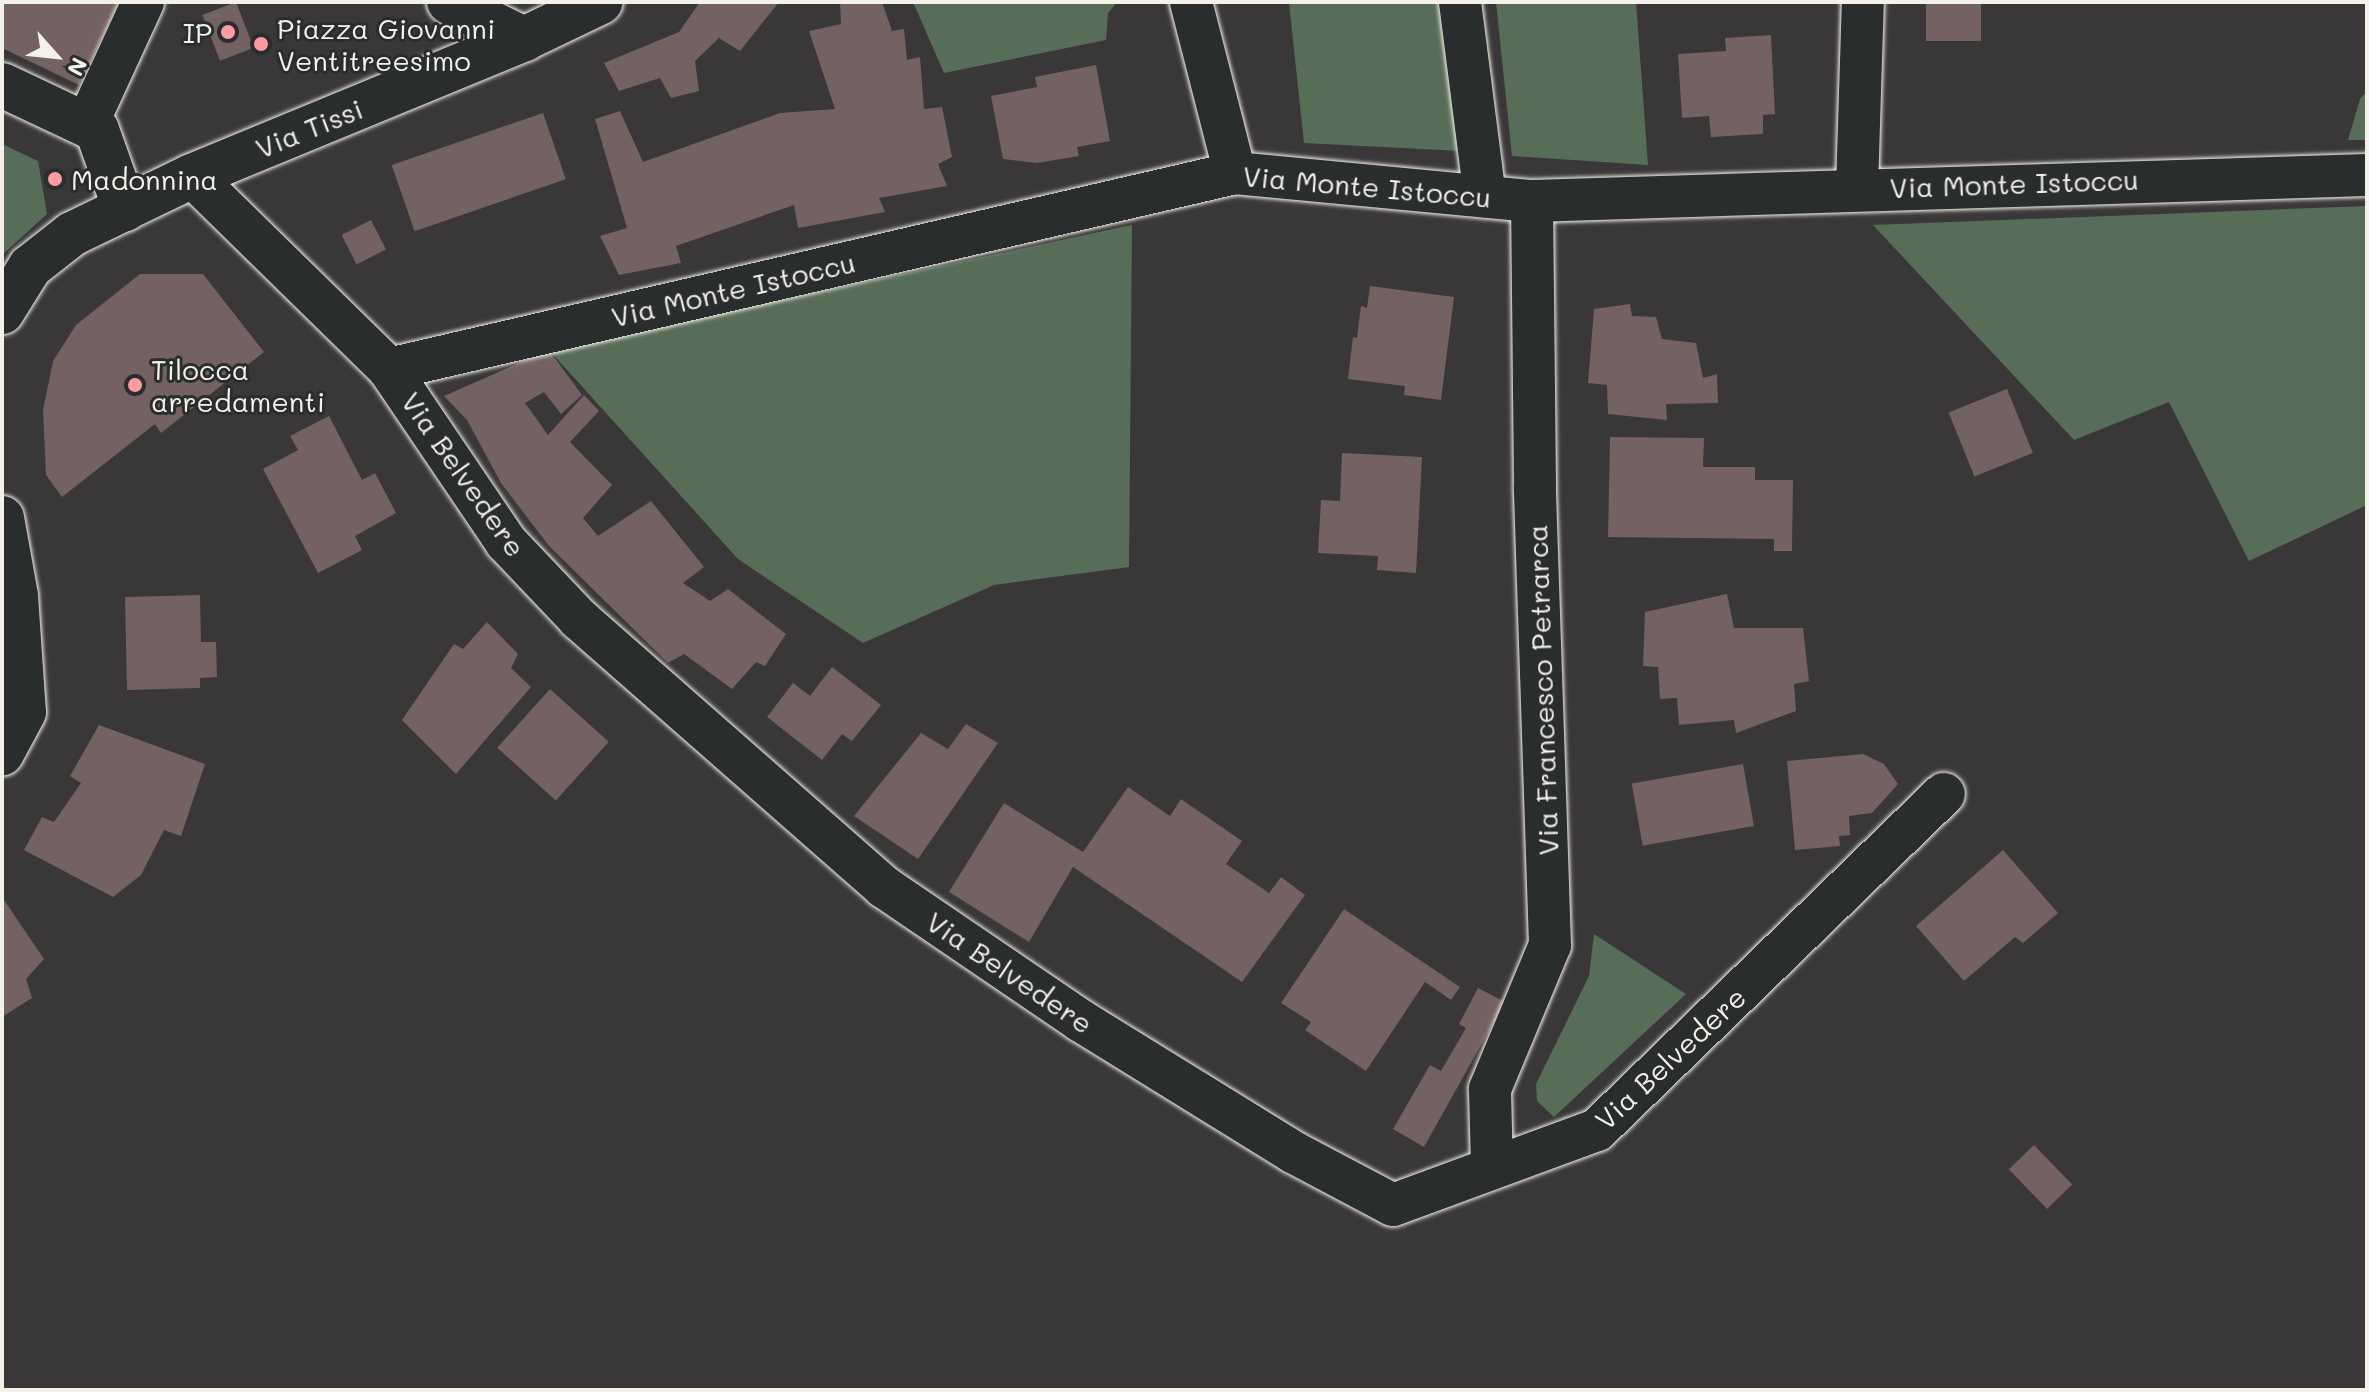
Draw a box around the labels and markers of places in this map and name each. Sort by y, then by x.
place label: Piazza Giovanni Ventitreesimo [277,11,495,77]
place label: IP [183,15,212,49]
marker: IP [219,23,237,41]
marker: Piazza Giovanni Ventitreesimo [252,35,270,53]
place label: Madonnina [71,162,218,196]
marker: Madonnina [46,170,64,188]
place label: Tilocca arredamenti [151,352,325,418]
marker: Tilocca arredamenti [126,376,144,394]

